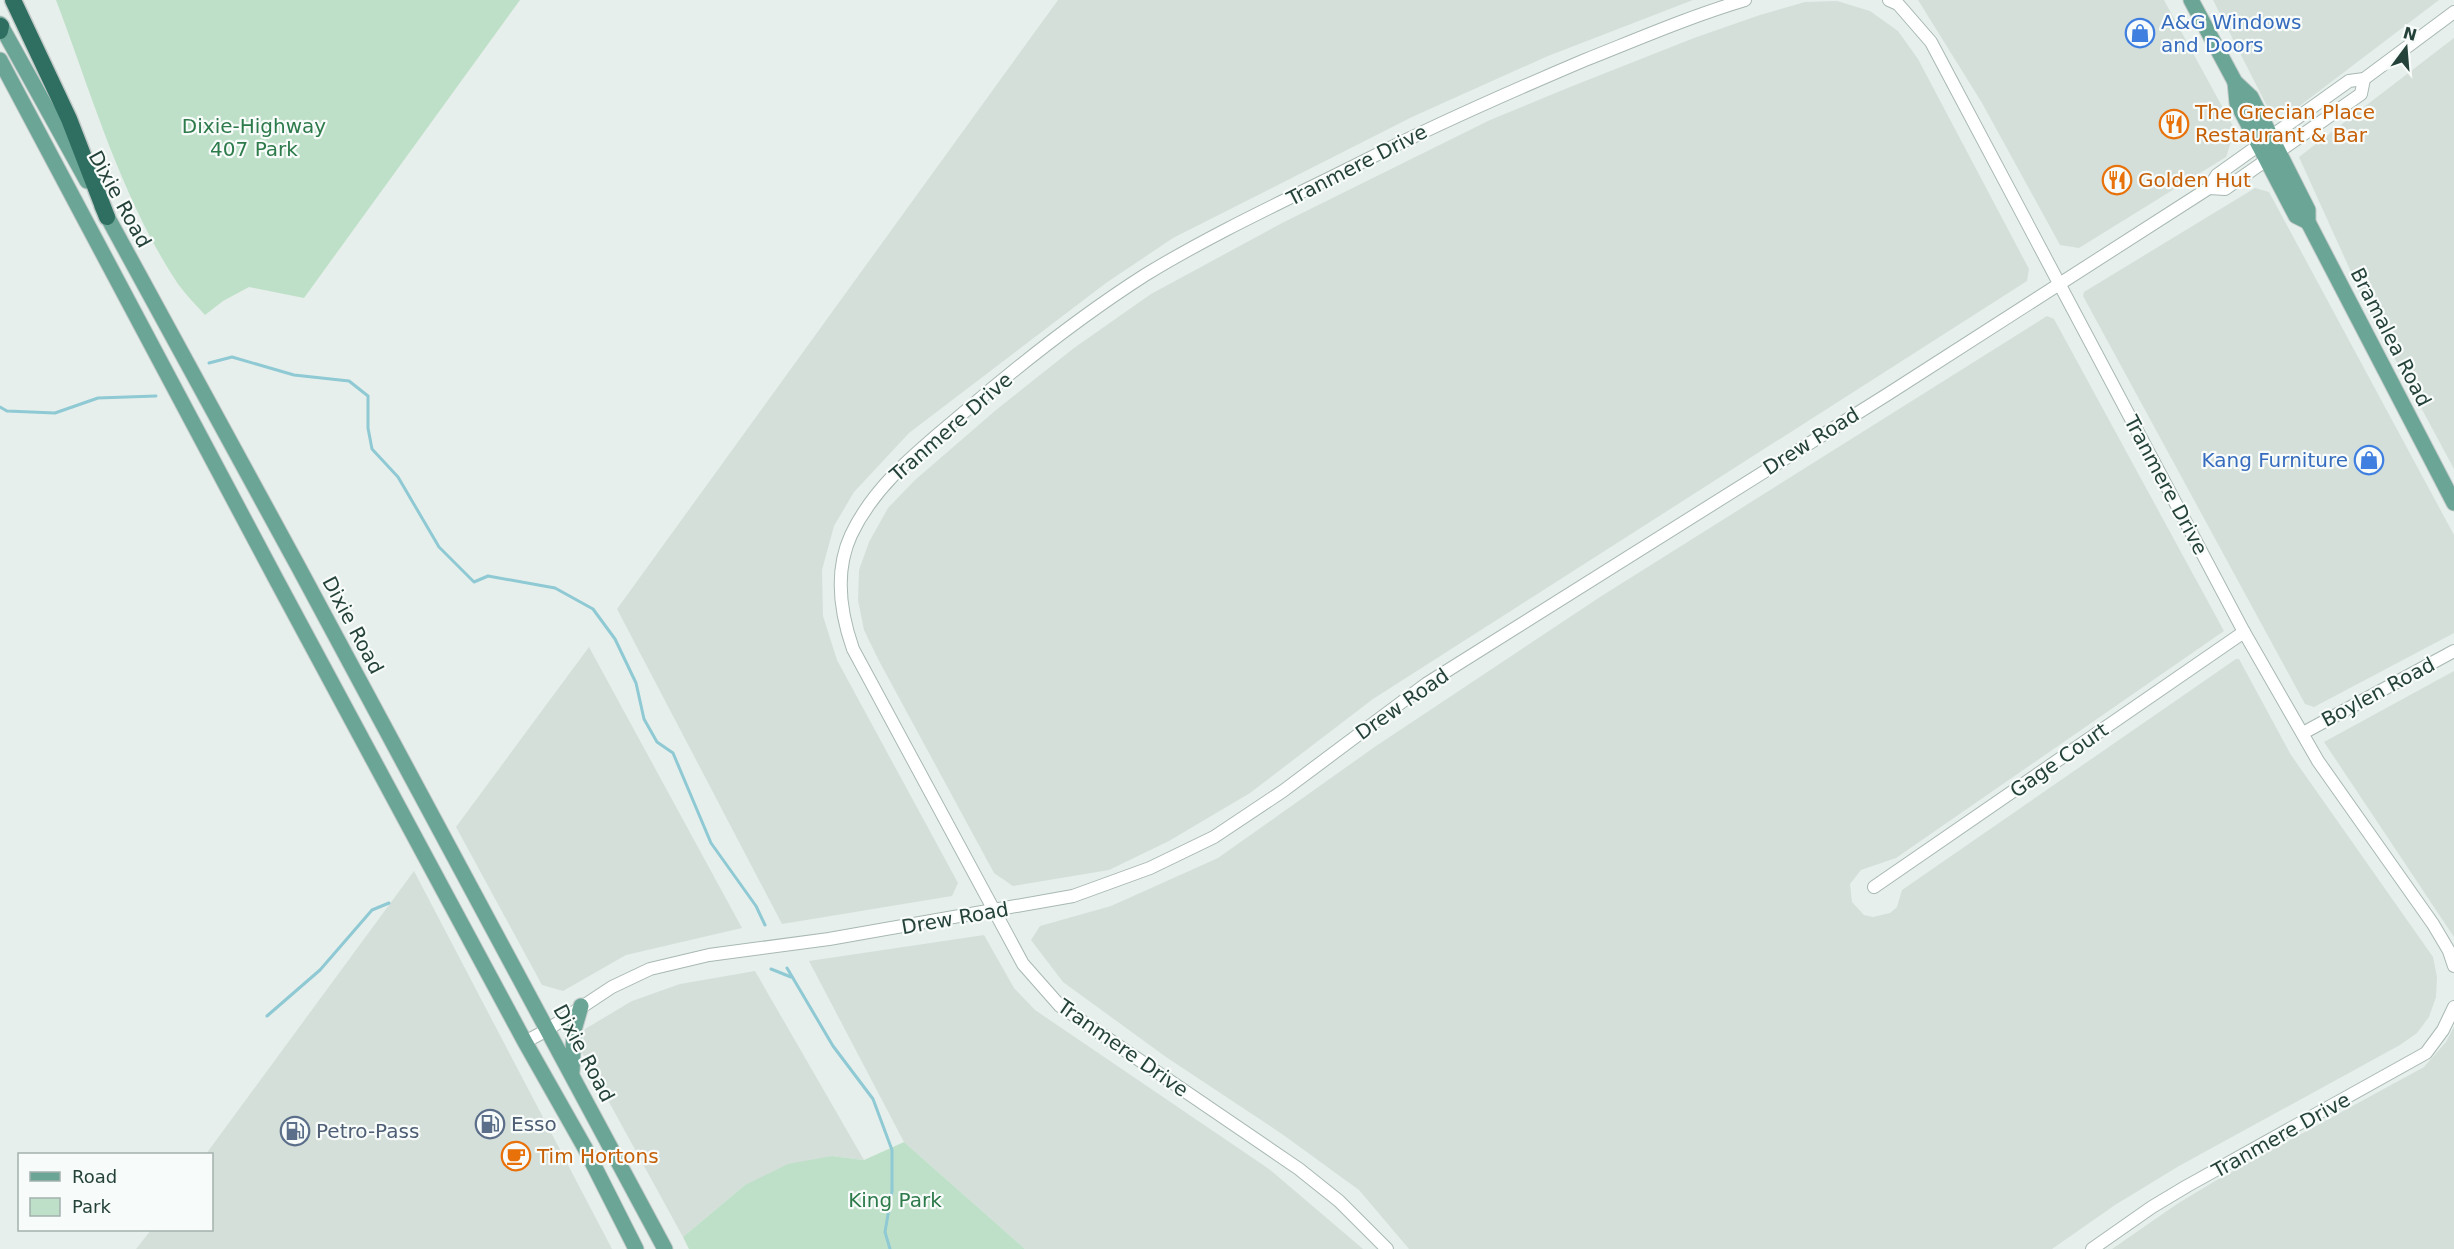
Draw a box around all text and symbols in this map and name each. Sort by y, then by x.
place label: A&G Windows and Doors [2161,10,2301,57]
shop icon: A&G Windows and Doors [2124,17,2156,49]
north arrow [2376,18,2436,78]
text: N [2401,23,2419,45]
place label: The Grecian Place Restaurant & Bar [2194,100,2375,147]
restaurant icon: The Grecian Place Restaurant & Bar [2158,108,2190,140]
park label: Dixie-Highway 407 Park [182,114,326,161]
street label: Tranmere Drive [1282,119,1431,211]
street label: Dixie Road [84,146,156,252]
restaurant icon: Golden Hut [2101,164,2133,196]
place label: Golden Hut [2138,168,2251,192]
street label: Bramalea Road [2346,264,2436,410]
street label: Tranmere Drive [884,367,1017,487]
street label: Drew Road [1759,402,1863,480]
street label: Tranmere Drive [2119,411,2213,559]
shop icon: Kang Furniture [2353,444,2385,476]
place label: Kang Furniture [2201,448,2348,472]
street label: Dixie Road [317,572,389,678]
street label: Boylen Road [2317,652,2439,732]
street label: Drew Road [1351,663,1453,745]
street label: Gage Court [2005,717,2113,803]
street label: Drew Road [900,897,1010,939]
street label: Tranmere Drive [1052,993,1193,1102]
street label: Dixie Road [548,1000,620,1106]
street label: Tranmere Drive [2207,1087,2354,1183]
fuel station icon: Esso [474,1108,506,1140]
place label: Esso [511,1112,557,1136]
fuel station icon: Petro-Pass [279,1115,311,1147]
place label: Petro-Pass [316,1119,419,1143]
cafe icon: Tim Hortons [500,1140,532,1172]
place label: Tim Hortons [536,1144,659,1168]
legend [18,1153,213,1231]
text: Road [72,1166,117,1187]
park label: King Park [848,1188,942,1212]
text: Park [72,1196,111,1217]

